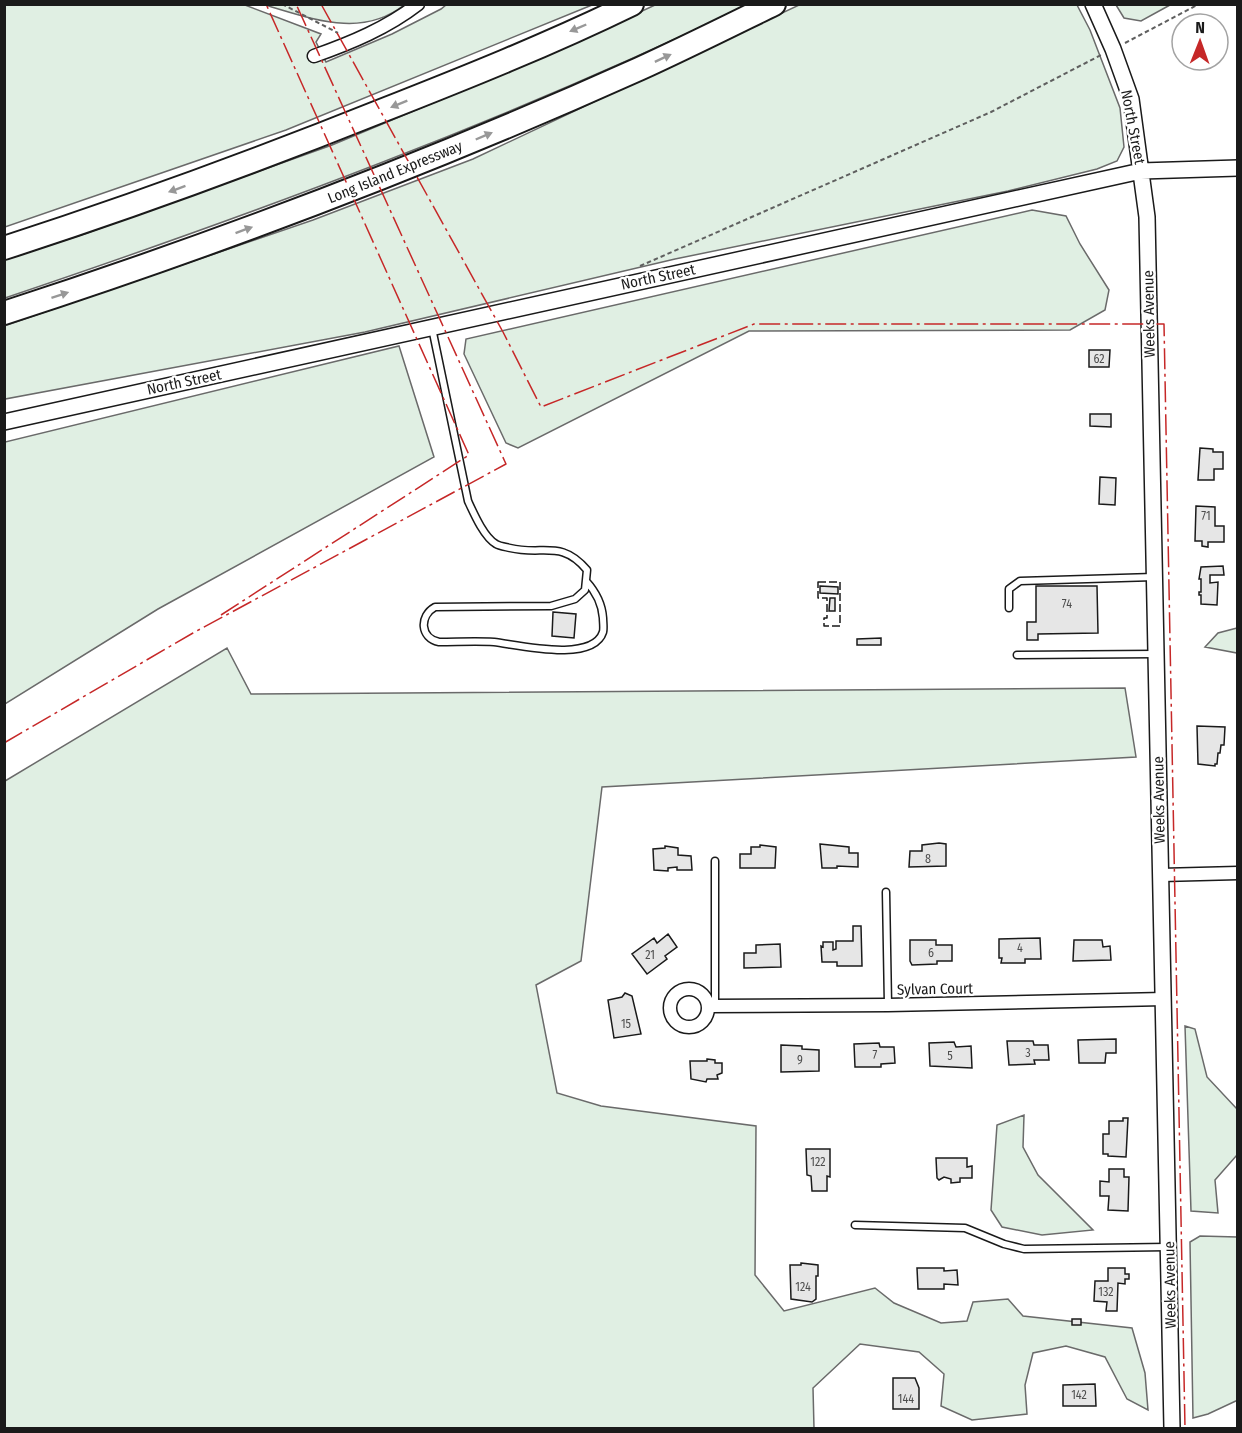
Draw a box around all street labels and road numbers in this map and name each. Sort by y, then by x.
street label: North Street [1117,88,1149,166]
street label: Long Island Expressway [325,137,465,207]
street label: North Street [619,260,697,294]
street label: Weeks Avenue [1139,270,1159,358]
street label: North Street [145,365,223,399]
street label: Weeks Avenue [1149,756,1169,844]
street label: Sylvan Court [897,979,973,999]
street label: Weeks Avenue [1160,1241,1180,1329]

